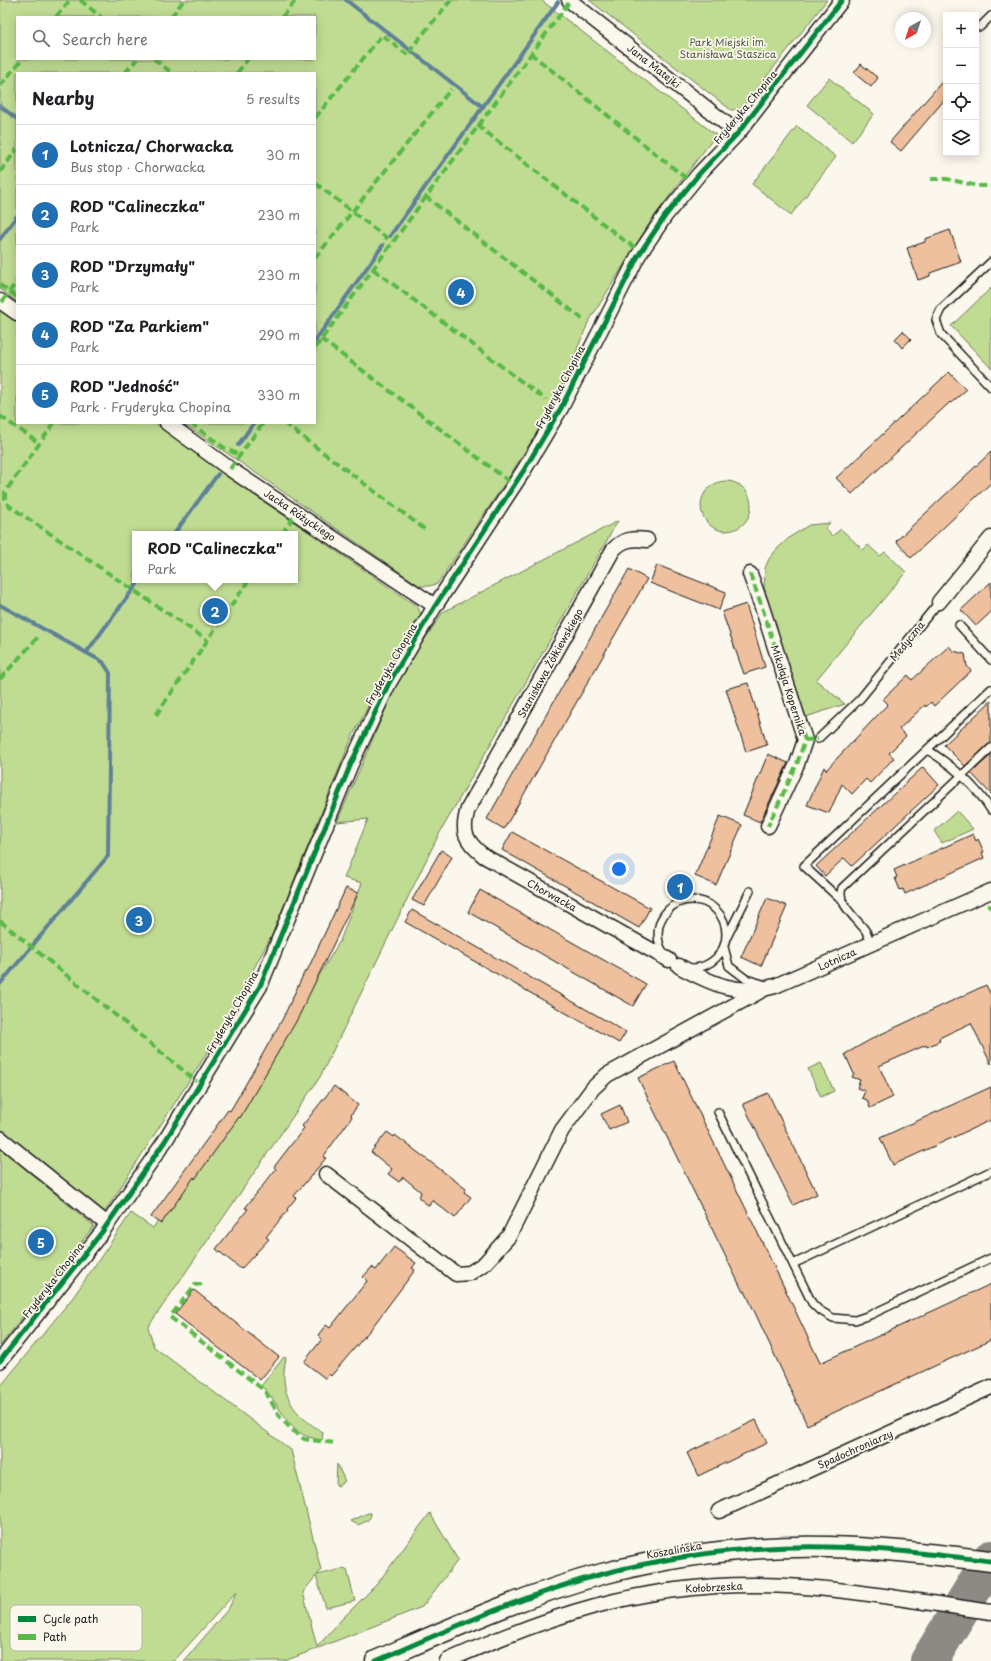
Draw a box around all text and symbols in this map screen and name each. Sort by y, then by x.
north arrow [895,12,931,48]
map controls [943,12,979,156]
button: + [943,12,979,48]
search box [16,16,316,60]
icon: search [30,27,52,49]
text: Search here [62,27,148,50]
park label: Park Miejski im. Stanisława Staszica [680,34,777,61]
street label: Jana Matejki [624,40,684,91]
button: − [943,48,979,84]
street label: Fryderyka Chopina [709,66,781,147]
button: locate [943,84,979,120]
text: Nearby [32,85,94,111]
text: 5 results [246,89,300,108]
button: layers [943,120,979,156]
text: Lotnicza/ Chorwacka [70,134,233,157]
text: 1 [42,145,48,164]
text: 30 m [266,145,300,164]
text: Bus stop · Chorwacka [70,157,205,176]
text: ROD "Calineczka" [70,194,205,217]
text: 2 [40,205,50,224]
text: 230 m [258,205,300,224]
text: Park [70,217,99,236]
text: ROD "Drzymały" [70,254,195,277]
text: 3 [41,265,49,284]
text: 230 m [258,265,300,284]
text: Park [70,277,99,296]
pin: 4 [448,277,474,307]
text: ROD "Za Parkiem" [70,314,209,337]
text: 4 [41,325,49,344]
text: 290 m [259,325,300,344]
text: Park [70,337,99,356]
street label: Fryderyka Chopina [531,342,589,431]
text: ROD "Jedność" [70,374,179,397]
text: 5 [41,385,49,404]
text: 330 m [257,385,300,404]
text: Park · Fryderyka Chopina [70,397,231,416]
street label: Jacka Różyckiego [261,485,339,545]
popup [132,531,298,583]
text: ROD "Calineczka" [147,536,283,559]
text: Park [147,559,177,578]
pin: 2 [202,596,228,626]
street label: Stanisława Żółkiewskiego [513,605,586,720]
street label: Medyczna [886,617,929,665]
street label: Fryderyka Chopina [361,619,421,708]
street label: Mikołaja Kopernika [768,643,811,738]
your location [609,859,629,879]
pin: 1 [667,872,693,902]
street label: Chorwacka [525,875,581,915]
pin: 3 [126,905,152,935]
street label: Lotnicza [815,943,859,974]
street label: Fryderyka Chopina [202,967,262,1056]
pin: 5 [28,1227,54,1257]
street label: Fryderyka Chopina [18,1238,88,1321]
street label: Spadochroniarzy [815,1425,895,1473]
street label: Koszalińska [645,1537,704,1562]
street label: Kołobrzeska [685,1577,744,1595]
legend [10,1605,142,1651]
text: Cycle path [43,1610,98,1627]
text: Path [43,1628,67,1645]

